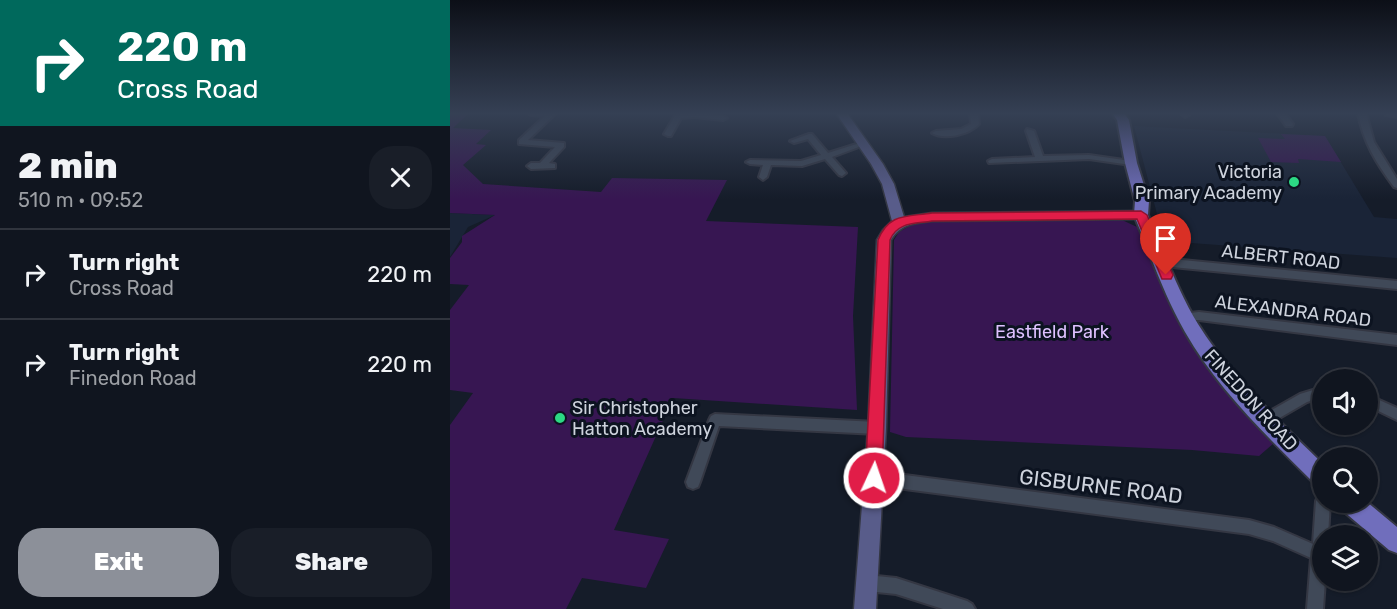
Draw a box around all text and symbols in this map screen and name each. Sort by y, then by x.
text: 220 m [117,22,248,72]
icon: right [18,24,96,102]
text: Cross Road [117,73,259,105]
text: 2 min [18,144,118,187]
button: close [369,146,432,209]
place label: Victoria Primary Academy [1135,161,1282,204]
marker: Victoria Primary Academy [1287,175,1301,189]
text: 510 m · 09:52 [18,188,143,212]
pin [1140,213,1191,275]
icon: arrive [1149,222,1182,255]
street label: ALBERT ROAD [1221,240,1341,274]
text: Turn right [69,249,179,276]
icon: right [18,258,51,291]
text: 220 m [367,261,432,288]
text: Cross Road [69,276,174,300]
street label: ALEXANDRA ROAD [1214,290,1372,332]
park label: Eastfield Park [995,321,1110,343]
text: Turn right [69,339,179,366]
street label: FINEDON ROAD [1200,345,1302,455]
icon: right [18,348,51,381]
text: 220 m [367,351,432,378]
text: Finedon Road [69,366,197,390]
map controls [1312,369,1378,591]
button: sound [1312,369,1378,435]
place label: Sir Christopher Hatton Academy [572,397,712,440]
marker: Sir Christopher Hatton Academy [553,411,567,425]
position arrow [842,446,906,510]
button: search [1312,447,1378,513]
street label: GISBURNE ROAD [1018,464,1184,508]
button: layers [1312,525,1378,591]
button: Exit [18,528,219,597]
button: Share [231,528,432,597]

